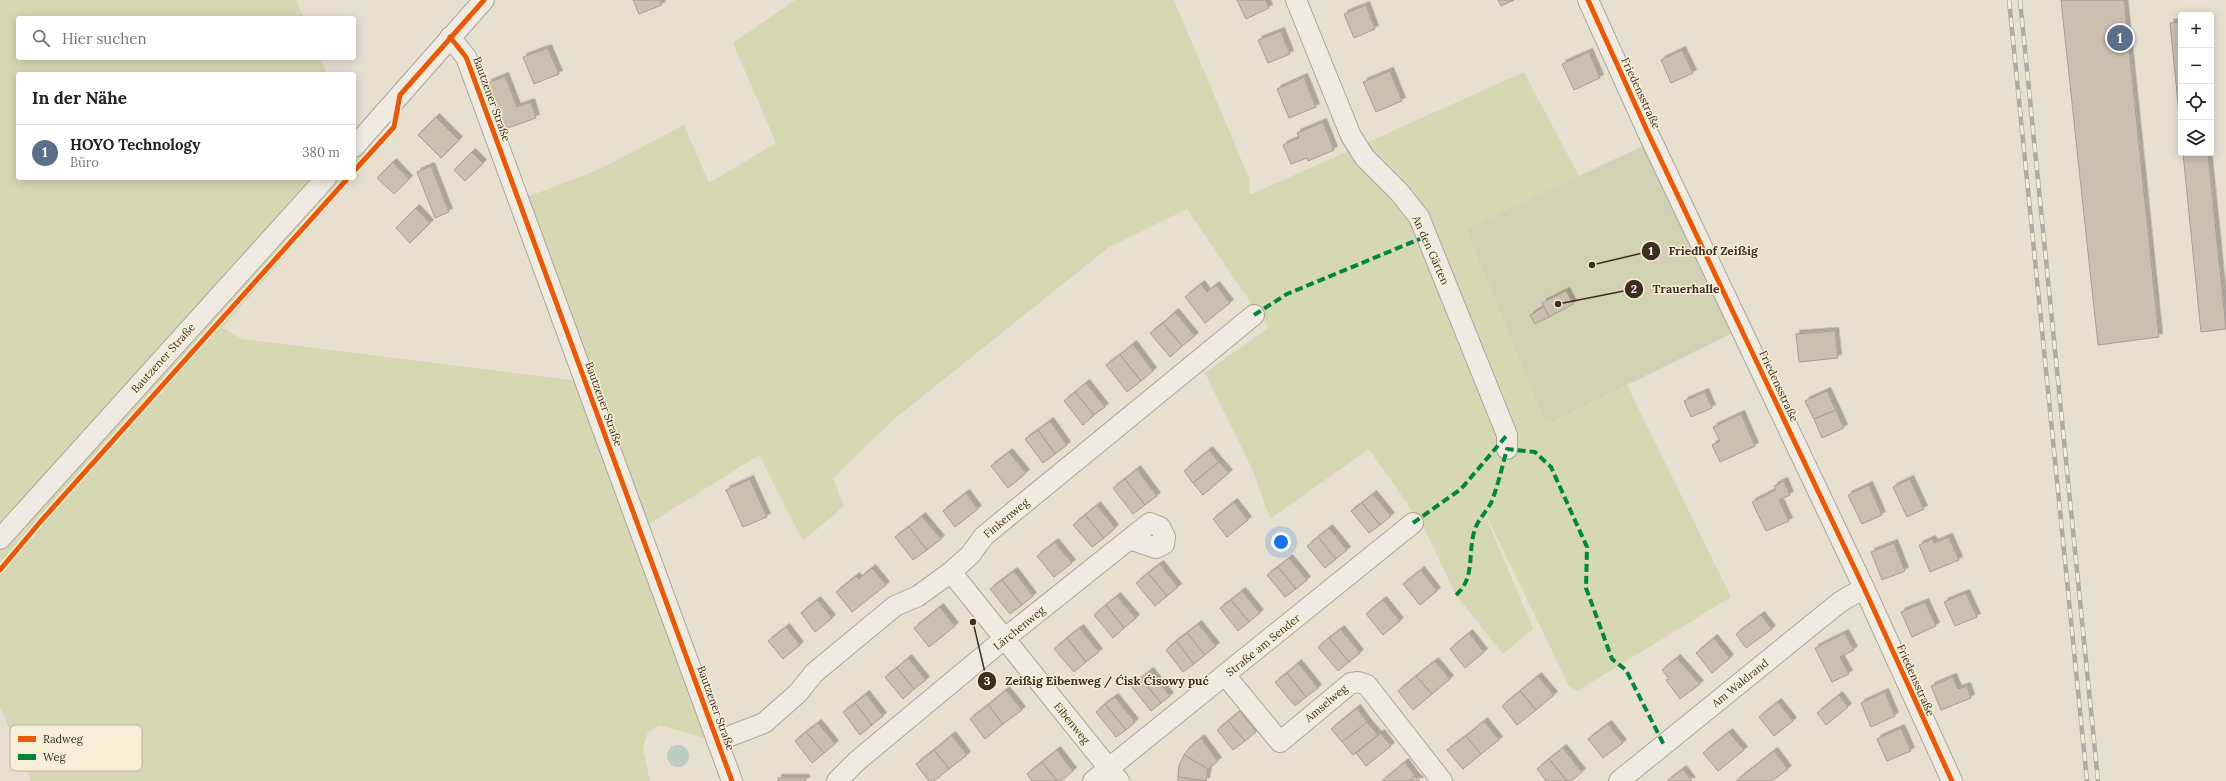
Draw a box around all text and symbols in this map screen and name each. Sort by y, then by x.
map controls [2178,12,2214,156]
button: + [2178,12,2214,48]
search box [16,16,356,60]
pin: 1 [2107,23,2133,53]
icon: search [30,27,52,49]
text: Hier suchen [62,29,146,48]
button: − [2178,48,2214,84]
street label: Bautzener Straße [470,55,514,143]
street label: Friedensstraße [1618,55,1664,131]
button: locate [2178,84,2214,120]
text: In der Nähe [32,87,127,109]
button: layers [2178,120,2214,156]
text: HOYO Technology [70,135,201,154]
text: 1 [42,144,48,161]
text: 380 m [302,144,340,161]
text: Büro [70,154,99,171]
street label: An den Gärten [1409,212,1453,287]
callout: Friedhof Zeißig [1641,239,1766,263]
text: 1 [1649,243,1654,258]
text: Friedhof Zeißig [1668,243,1759,258]
callout: Trauerhalle [1624,277,1727,301]
text: 2 [1631,281,1637,296]
text: Trauerhalle [1653,281,1720,296]
street label: Bautzener Straße [128,320,198,396]
street label: Friedensstraße [1756,348,1802,424]
street label: Bautzener Straße [582,360,626,448]
street label: Finkenweg [981,494,1032,541]
your location [1271,532,1291,552]
street label: Lärchenweg [990,602,1048,653]
street label: Straße am Sender [1223,611,1303,679]
street label: Friedensstraße [1894,642,1938,718]
street label: Am Waldrand [1708,656,1772,711]
street label: Bautzener Straße [694,664,738,752]
callout: Zeißig Eibenweg / Ćisk Ćisowy puć [977,669,1216,693]
text: 3 [984,673,991,688]
text: Zeißig Eibenweg / Ćisk Ćisowy puć [1005,673,1210,689]
street label: Amselweg [1301,681,1351,726]
street label: Eibenweg [1051,699,1094,747]
legend [10,725,142,771]
text: Radweg [43,732,84,746]
text: Weg [43,750,66,764]

